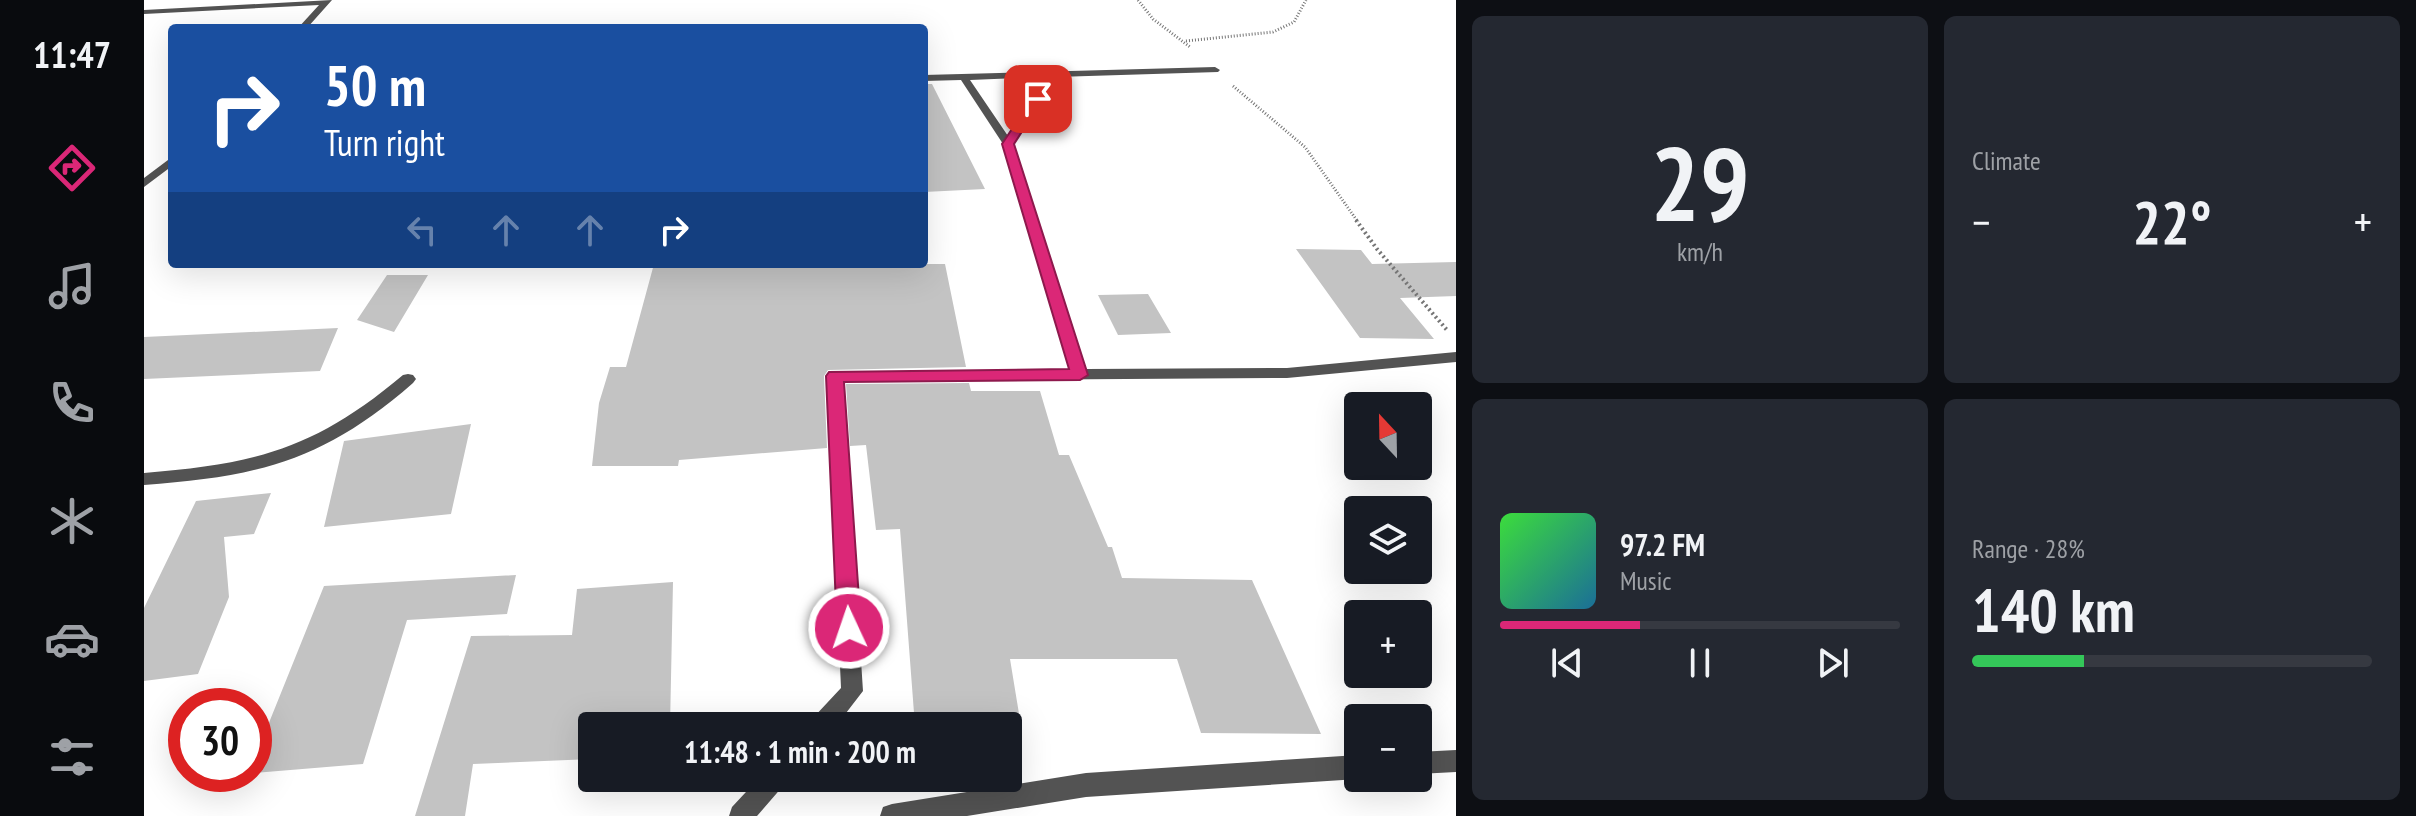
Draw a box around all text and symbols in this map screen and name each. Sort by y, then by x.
text: 11:47 [33,31,111,78]
text: 50 m [324,49,426,121]
icon: right [192,56,296,160]
pin [1004,65,1072,133]
icon: arrive [1016,77,1060,121]
text: 29 [1650,115,1750,250]
text: Turn right [324,119,445,166]
icon: directions [44,140,100,196]
text: Climate [1972,144,2041,177]
text: 22° [2132,183,2212,261]
text: − [1972,193,1990,250]
text: + [2354,193,2372,250]
icon: left [400,208,444,252]
icon: ahead [484,208,528,252]
icon: ahead [568,208,612,252]
icon: right [652,208,696,252]
text: km/h [1677,235,1723,268]
icon: music [44,258,100,314]
icon: phone [44,375,100,431]
north arrow [1344,392,1432,480]
map controls [1344,392,1432,792]
icon: climate [44,493,100,549]
button: layers [1344,496,1432,584]
text: 97.2 FM [1620,525,1705,564]
text: Range · 28% [1972,532,2085,565]
text: Music [1620,564,1672,597]
text: 140 km [1972,571,2135,649]
position arrow [807,586,891,670]
button: + [1344,600,1432,688]
icon: car [44,611,100,667]
icon: previous [1545,641,1589,685]
icon: pause [1678,641,1722,685]
icon: next [1811,641,1855,685]
speed limit sign: 30 [168,688,272,792]
button: − [1344,704,1432,792]
icon: filters [44,729,100,785]
text: 11:48 · 1 min · 200 m [684,732,916,771]

